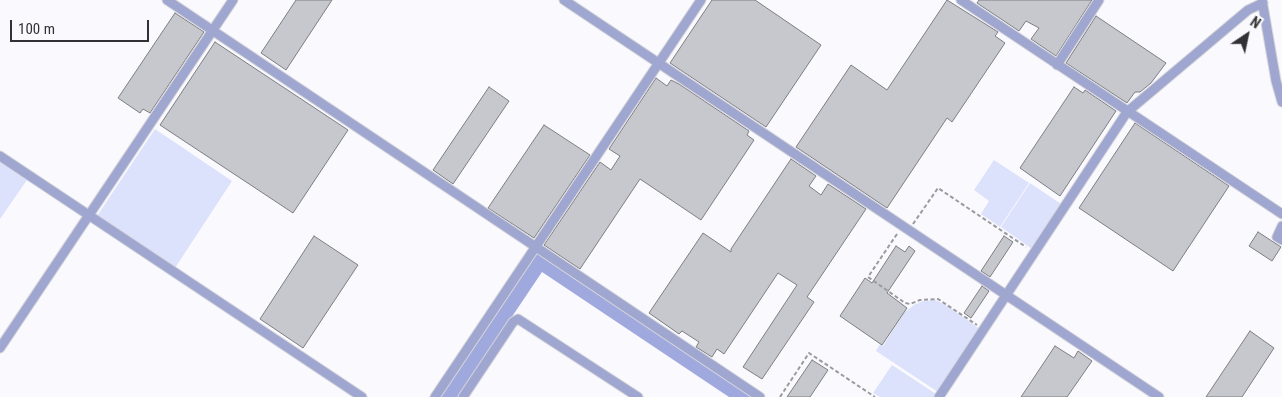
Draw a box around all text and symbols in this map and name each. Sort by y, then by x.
scale bar [12,10,151,42]
north arrow [1222,10,1272,60]
text: N [1247,14,1263,32]
text: 100 m [18,20,55,38]

